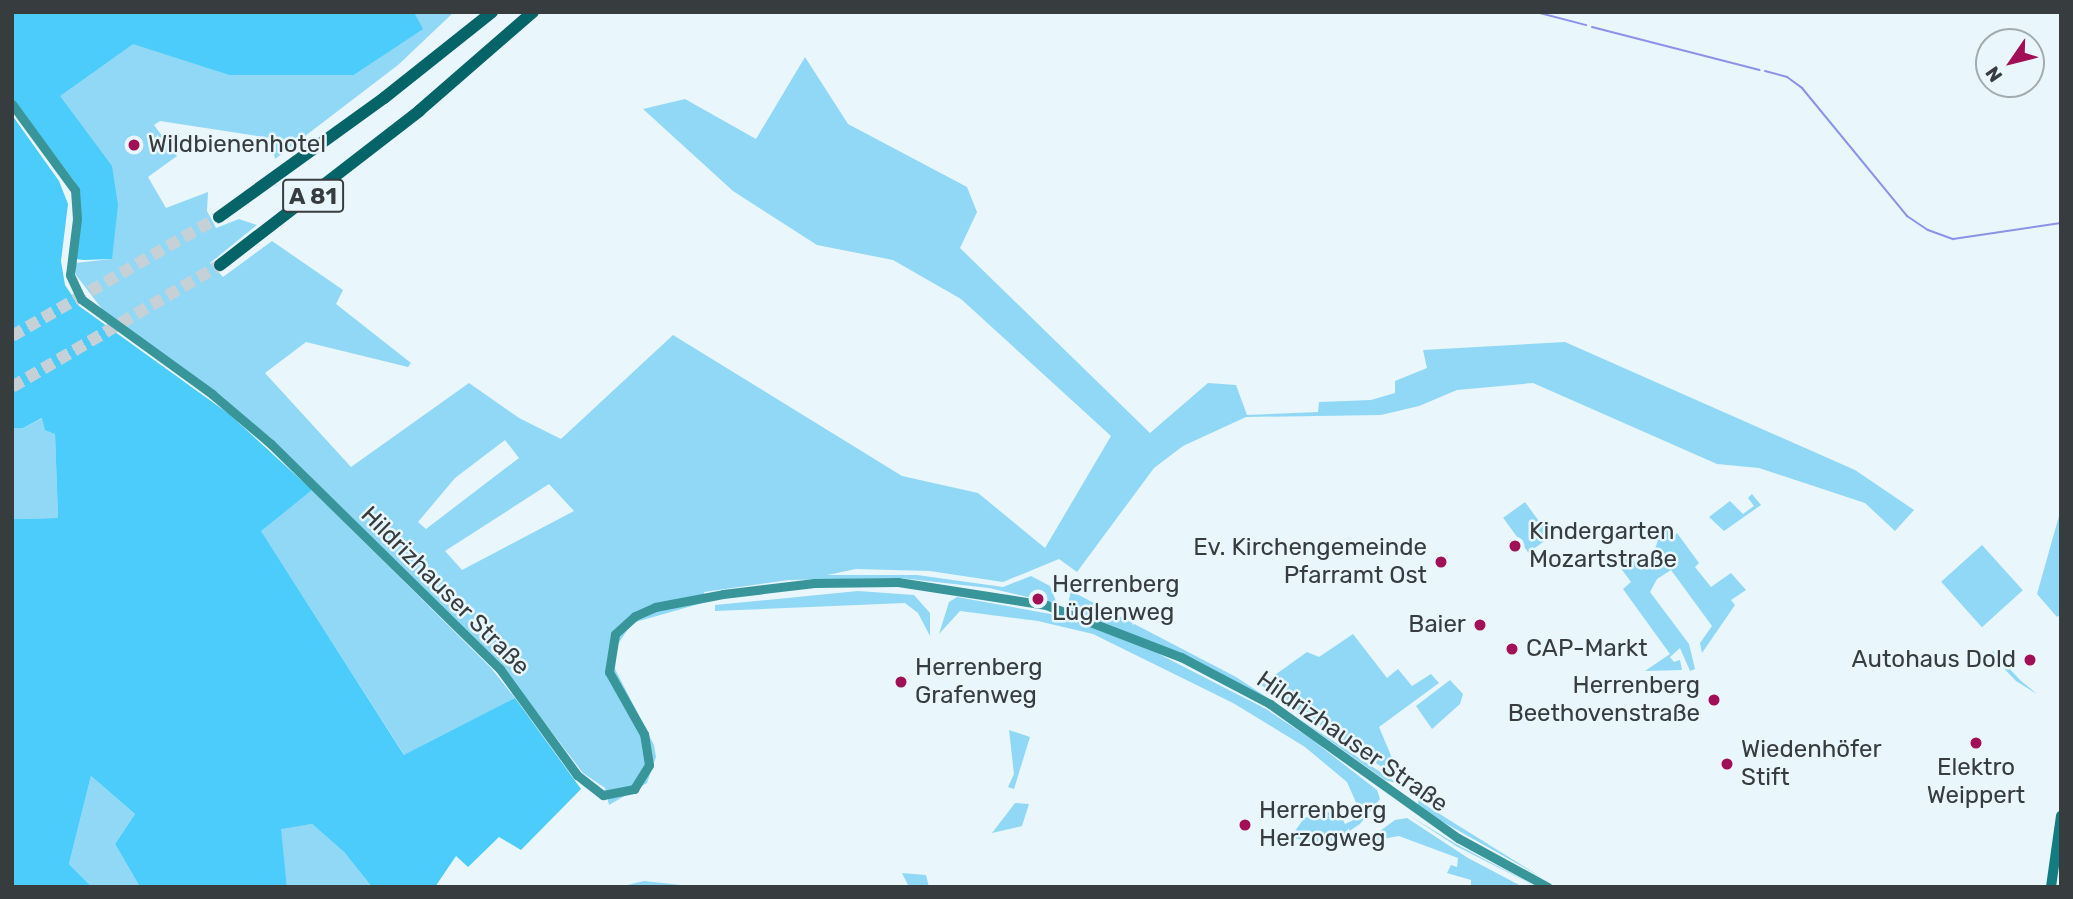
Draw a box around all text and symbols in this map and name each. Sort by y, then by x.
north arrow [1975,28,2045,98]
text: N [1981,62,2007,86]
place label: Wildbienenhotel [148,131,326,159]
marker: Wildbienenhotel [126,137,142,153]
road number: A 81 [282,176,344,216]
street label: Hildrizhauser Straße [354,500,536,682]
place label: Kindergarten Mozartstraße [1529,518,1677,574]
place label: Ev. Kirchengemeinde Pfarramt Ost [1193,534,1427,590]
marker: Kindergarten Mozartstraße [1507,538,1523,554]
marker: Ev. Kirchengemeinde Pfarramt Ost [1433,554,1449,570]
place label: Herrenberg Lüglenweg [1052,571,1179,627]
marker: Herrenberg Lüglenweg [1030,591,1046,607]
place label: Baier [1408,611,1466,639]
marker: Baier [1472,617,1488,633]
place label: CAP-Markt [1526,635,1648,663]
marker: CAP-Markt [1504,641,1520,657]
place label: Autohaus Dold [1852,646,2016,674]
marker: Autohaus Dold [2022,652,2038,668]
place label: Herrenberg Grafenweg [915,654,1042,710]
street label: Hildrizhauser Straße [1251,665,1453,819]
place label: Herrenberg Beethovenstraße [1508,672,1700,728]
marker: Herrenberg Grafenweg [893,674,909,690]
marker: Herrenberg Beethovenstraße [1706,692,1722,708]
marker: Elektro Weippert [1968,735,1984,751]
place label: Wiedenhöfer Stift [1741,736,1882,792]
place label: Elektro Weippert [1927,754,2025,810]
marker: Wiedenhöfer Stift [1719,756,1735,772]
place label: Herrenberg Herzogweg [1259,797,1386,853]
marker: Herrenberg Herzogweg [1237,817,1253,833]

